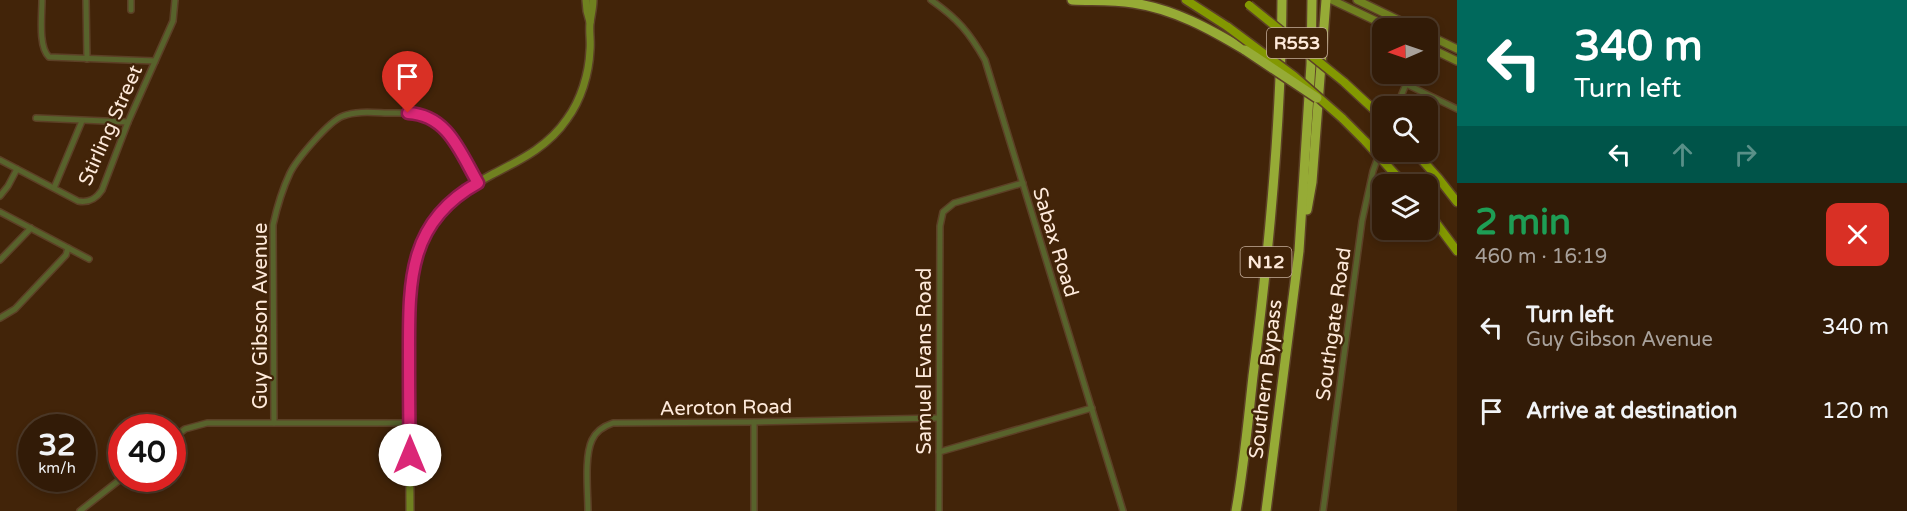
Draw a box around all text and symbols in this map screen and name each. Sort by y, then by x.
north arrow [1372,18,1438,84]
map controls [1372,18,1438,240]
text: 340 m [1574,21,1703,72]
icon: left [1475,24,1553,102]
road number: R553 [1267,28,1327,58]
pin [382,51,433,113]
icon: arrive [391,60,424,93]
street label: Stirling Street [74,61,148,189]
text: Turn left [1574,72,1681,105]
button: search [1372,96,1438,162]
icon: left [1603,138,1636,171]
icon: ahead [1666,138,1699,171]
icon: right [1729,138,1762,171]
button: layers [1372,174,1438,240]
street label: Sabax Road [1027,184,1083,300]
text: 2 min [1475,201,1571,244]
button: close [1826,203,1889,266]
street label: Guy Gibson Avenue [249,223,273,409]
text: 460 m · 16:19 [1475,245,1607,269]
street label: Southgate Road [1311,246,1357,402]
road number: N12 [1240,247,1292,277]
street label: Samuel Evans Road [913,268,937,454]
street label: Southern Bypass [1244,298,1288,460]
text: Turn left [1526,302,1614,328]
icon: left [1475,311,1508,344]
text: 340 m [1822,314,1889,340]
text: Guy Gibson Avenue [1526,328,1713,352]
street label: Aeroton Road [659,395,793,421]
icon: arrive [1475,395,1508,428]
text: Arrive at destination [1526,398,1737,424]
text: 120 m [1822,398,1889,424]
speed limit sign: 40 [108,414,186,492]
position arrow [378,423,442,487]
text: 32 [38,427,76,464]
text: km/h [38,459,76,477]

